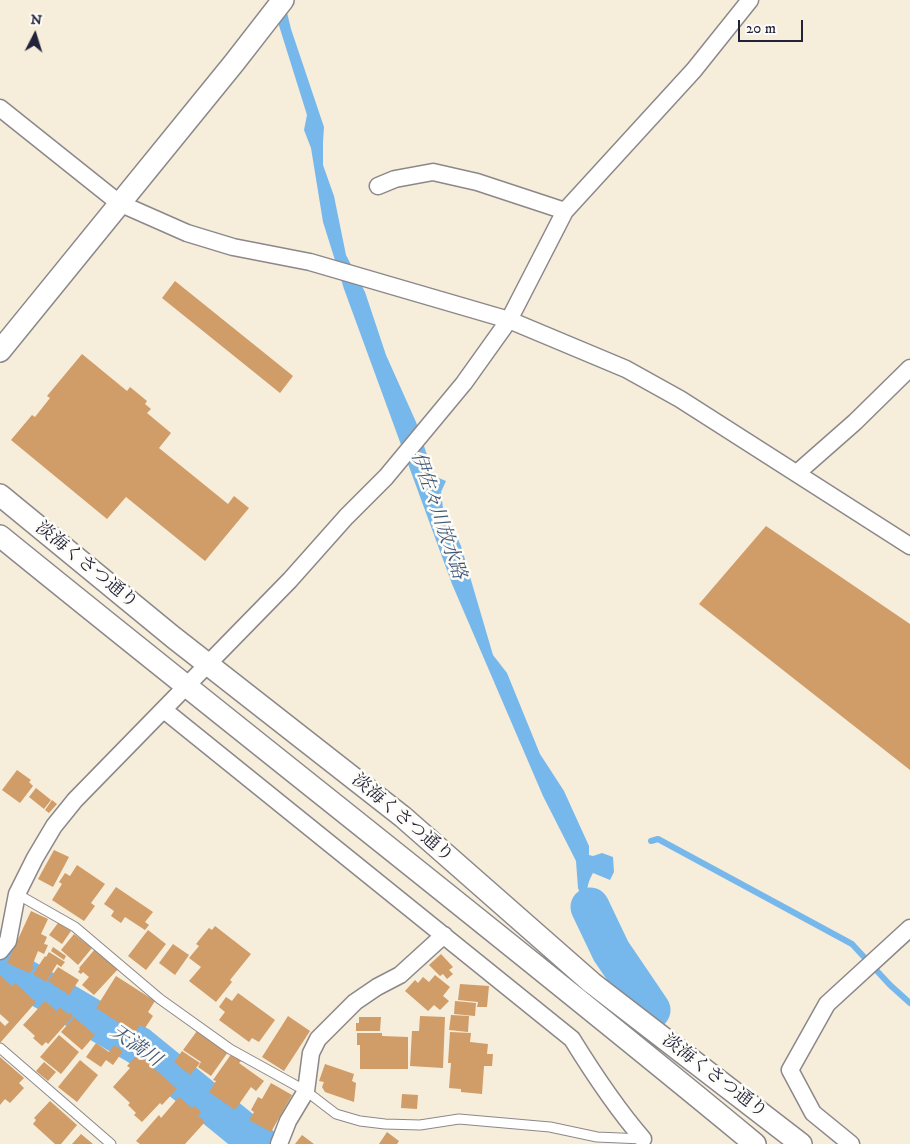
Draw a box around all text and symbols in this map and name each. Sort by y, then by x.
north arrow [10,10,60,60]
scale bar [740,10,805,42]
text: N [30,11,43,30]
text: 20 m [746,19,776,38]
water label: 伊佐々川放水路 [405,449,469,583]
street label: 淡海くさつ通り [30,518,142,614]
street label: 淡海くさつ通り [347,770,457,868]
water label: 天満川 [105,1021,165,1073]
street label: 淡海くさつ通り [657,1030,771,1124]

